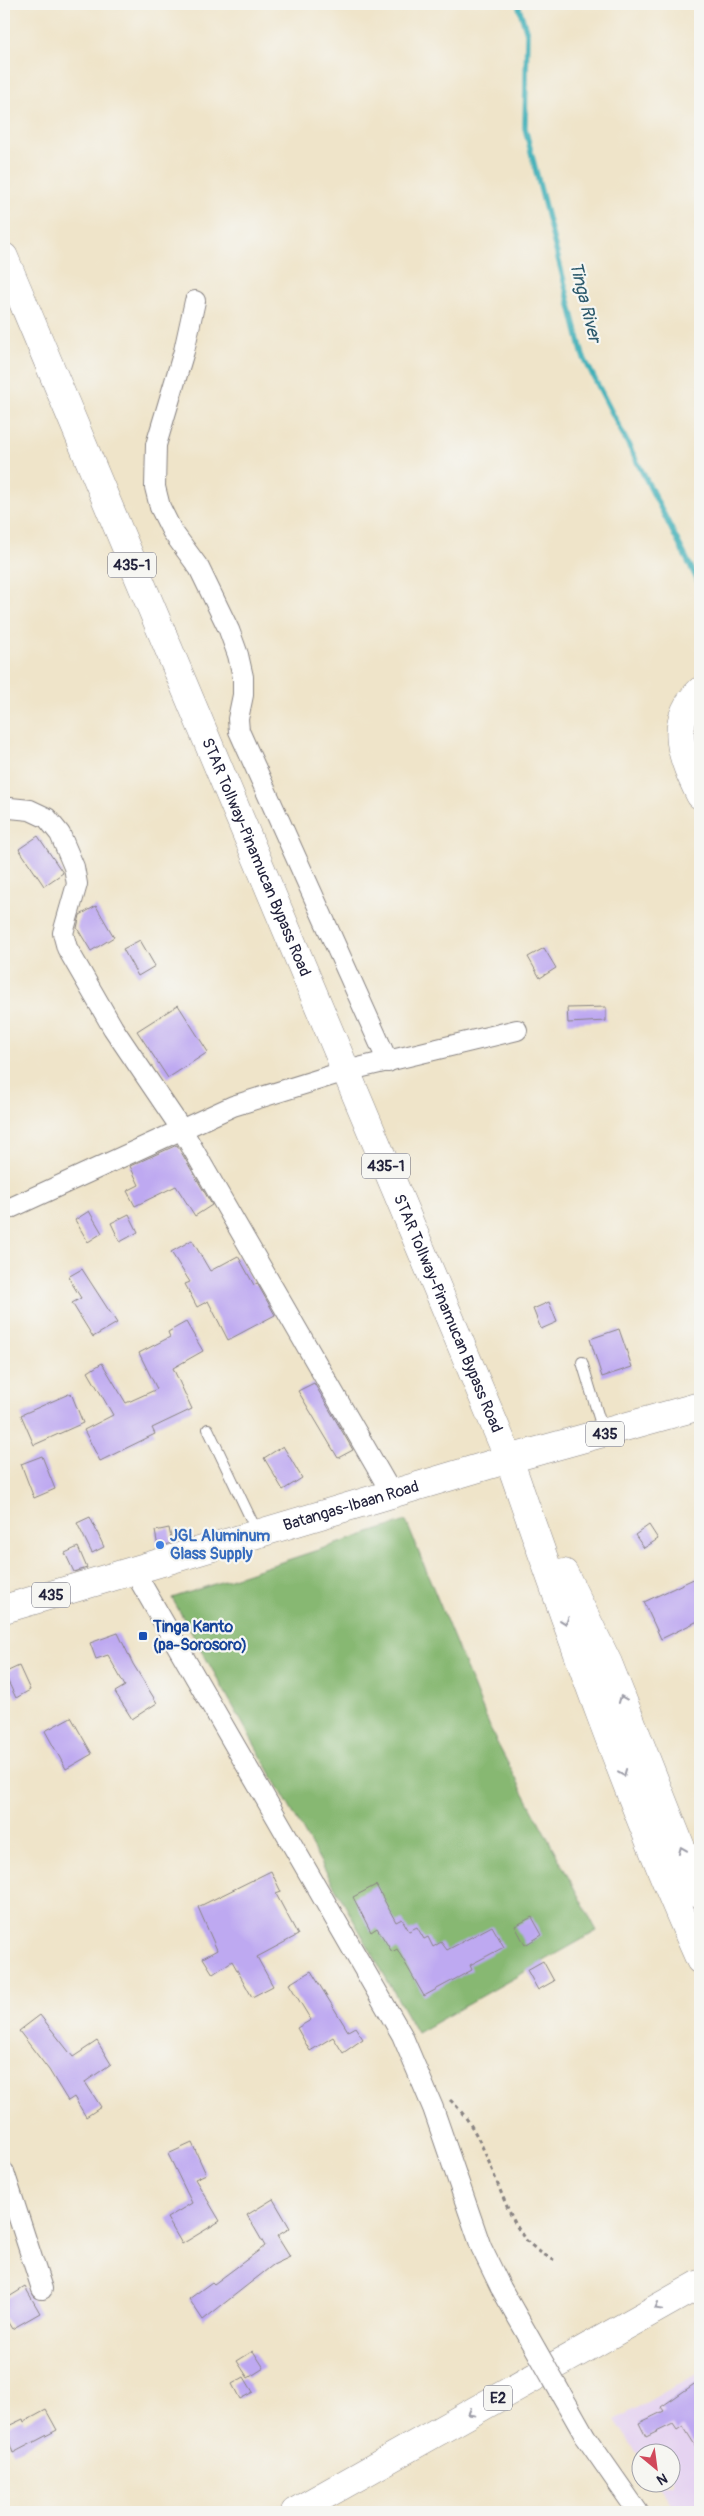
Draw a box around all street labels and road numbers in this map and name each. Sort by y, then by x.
road number: 435-1 [108,552,156,578]
street label: STAR Tollway-Pinamucan Bypass Road [197,735,315,979]
road number: 435-1 [362,1154,410,1178]
street label: STAR Tollway-Pinamucan Bypass Road [389,1191,507,1436]
road number: 435 [586,1422,624,1446]
street label: Batangas-Ibaan Road [281,1476,421,1536]
road number: 435 [32,1582,70,1608]
road number: E2 [484,2386,512,2410]

